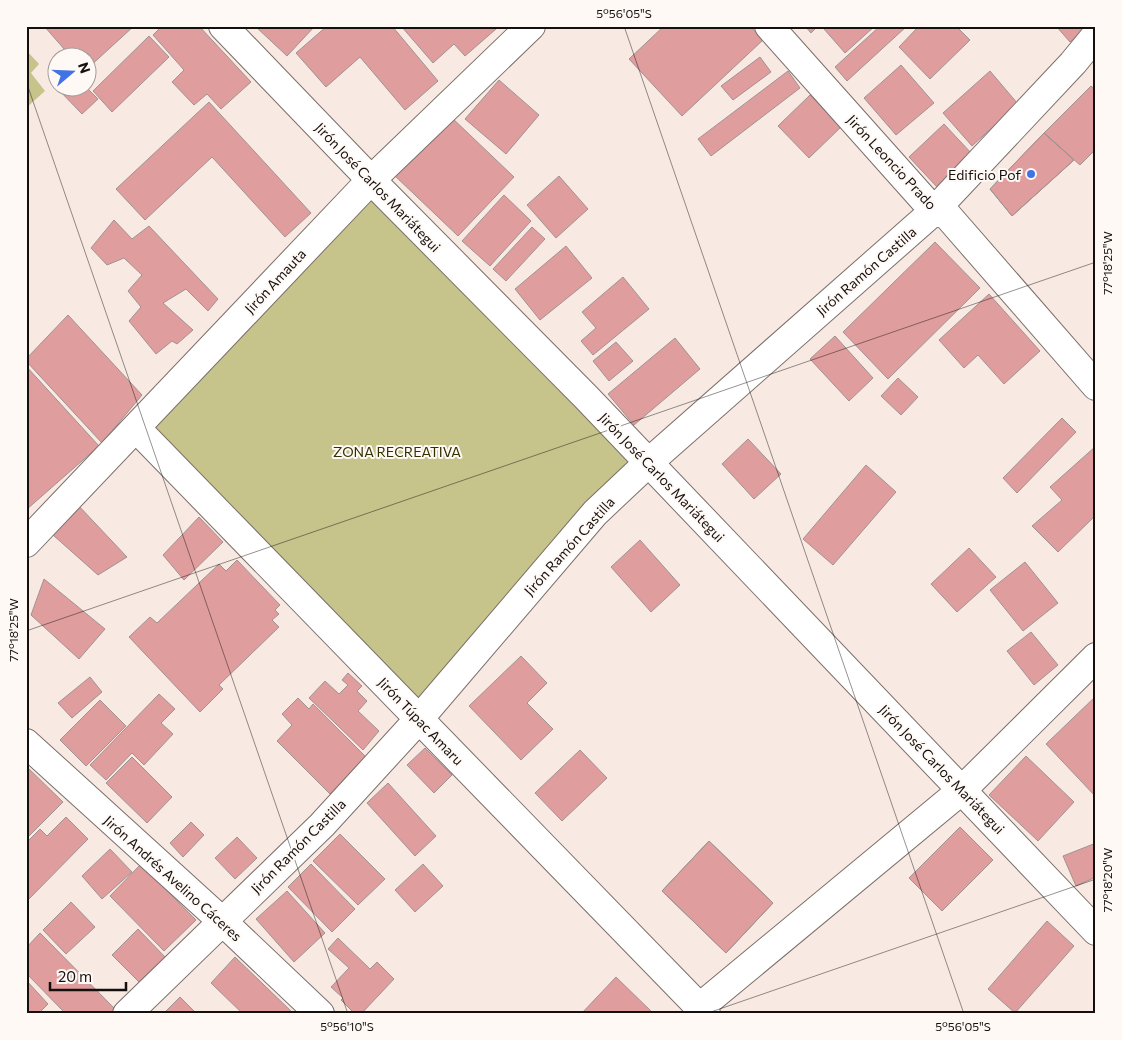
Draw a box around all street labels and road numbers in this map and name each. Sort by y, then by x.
street label: Jirón Leoncio Prado [844,111,940,213]
street label: Jirón José Carlos Mariátegui [312,119,444,255]
street label: Jirón Ramón Castilla [812,223,920,319]
street label: Jirón Amauta [241,245,309,317]
street label: Jirón José Carlos Mariátegui [596,409,728,545]
street label: Jirón Ramón Castilla [520,493,618,599]
street label: Jirón Túpac Amaru [375,674,467,768]
street label: Jirón José Carlos Mariátegui [876,701,1008,837]
street label: Jirón Ramón Castilla [247,795,349,897]
street label: Jirón Andrés Avelino Cáceres [101,812,245,944]

